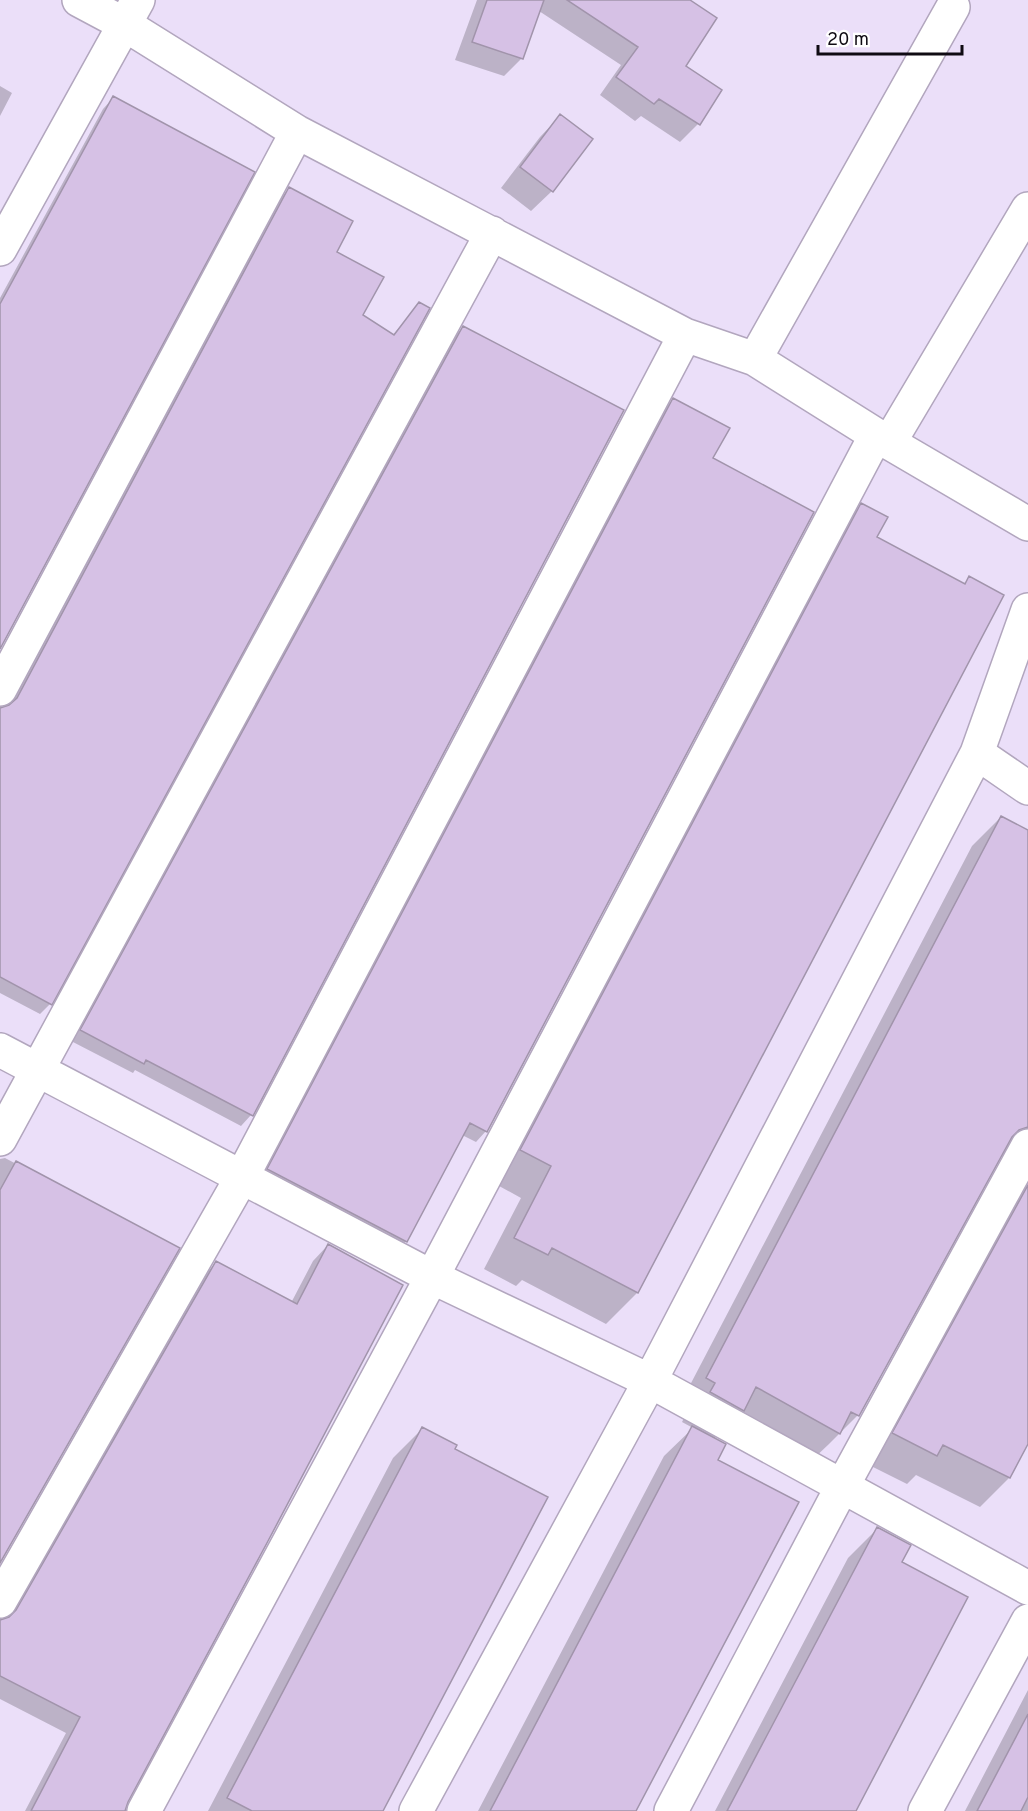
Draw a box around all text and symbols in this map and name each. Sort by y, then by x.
scale bar [818,18,962,56]
text: 20 m [827,29,869,52]

